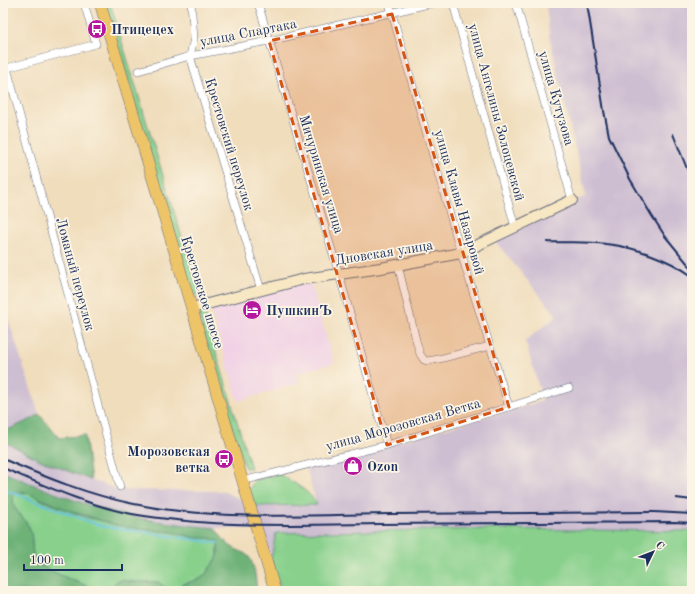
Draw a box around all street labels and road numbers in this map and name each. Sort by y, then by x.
street label: улица Спартака [199,17,298,49]
street label: улица Ангелины Золоцевской [466,22,527,203]
street label: улица Кутузова [536,49,576,147]
street label: Крестовский переулок [202,76,256,212]
street label: Мичуринская улица [296,113,346,235]
street label: улица Клавы Назаровой [432,128,486,276]
street label: Ломаный переулок [53,216,97,332]
street label: Крестовское шоссе [178,234,226,350]
street label: Дновская улица [334,238,434,268]
street label: улица Морозовская Ветка [324,396,482,454]

